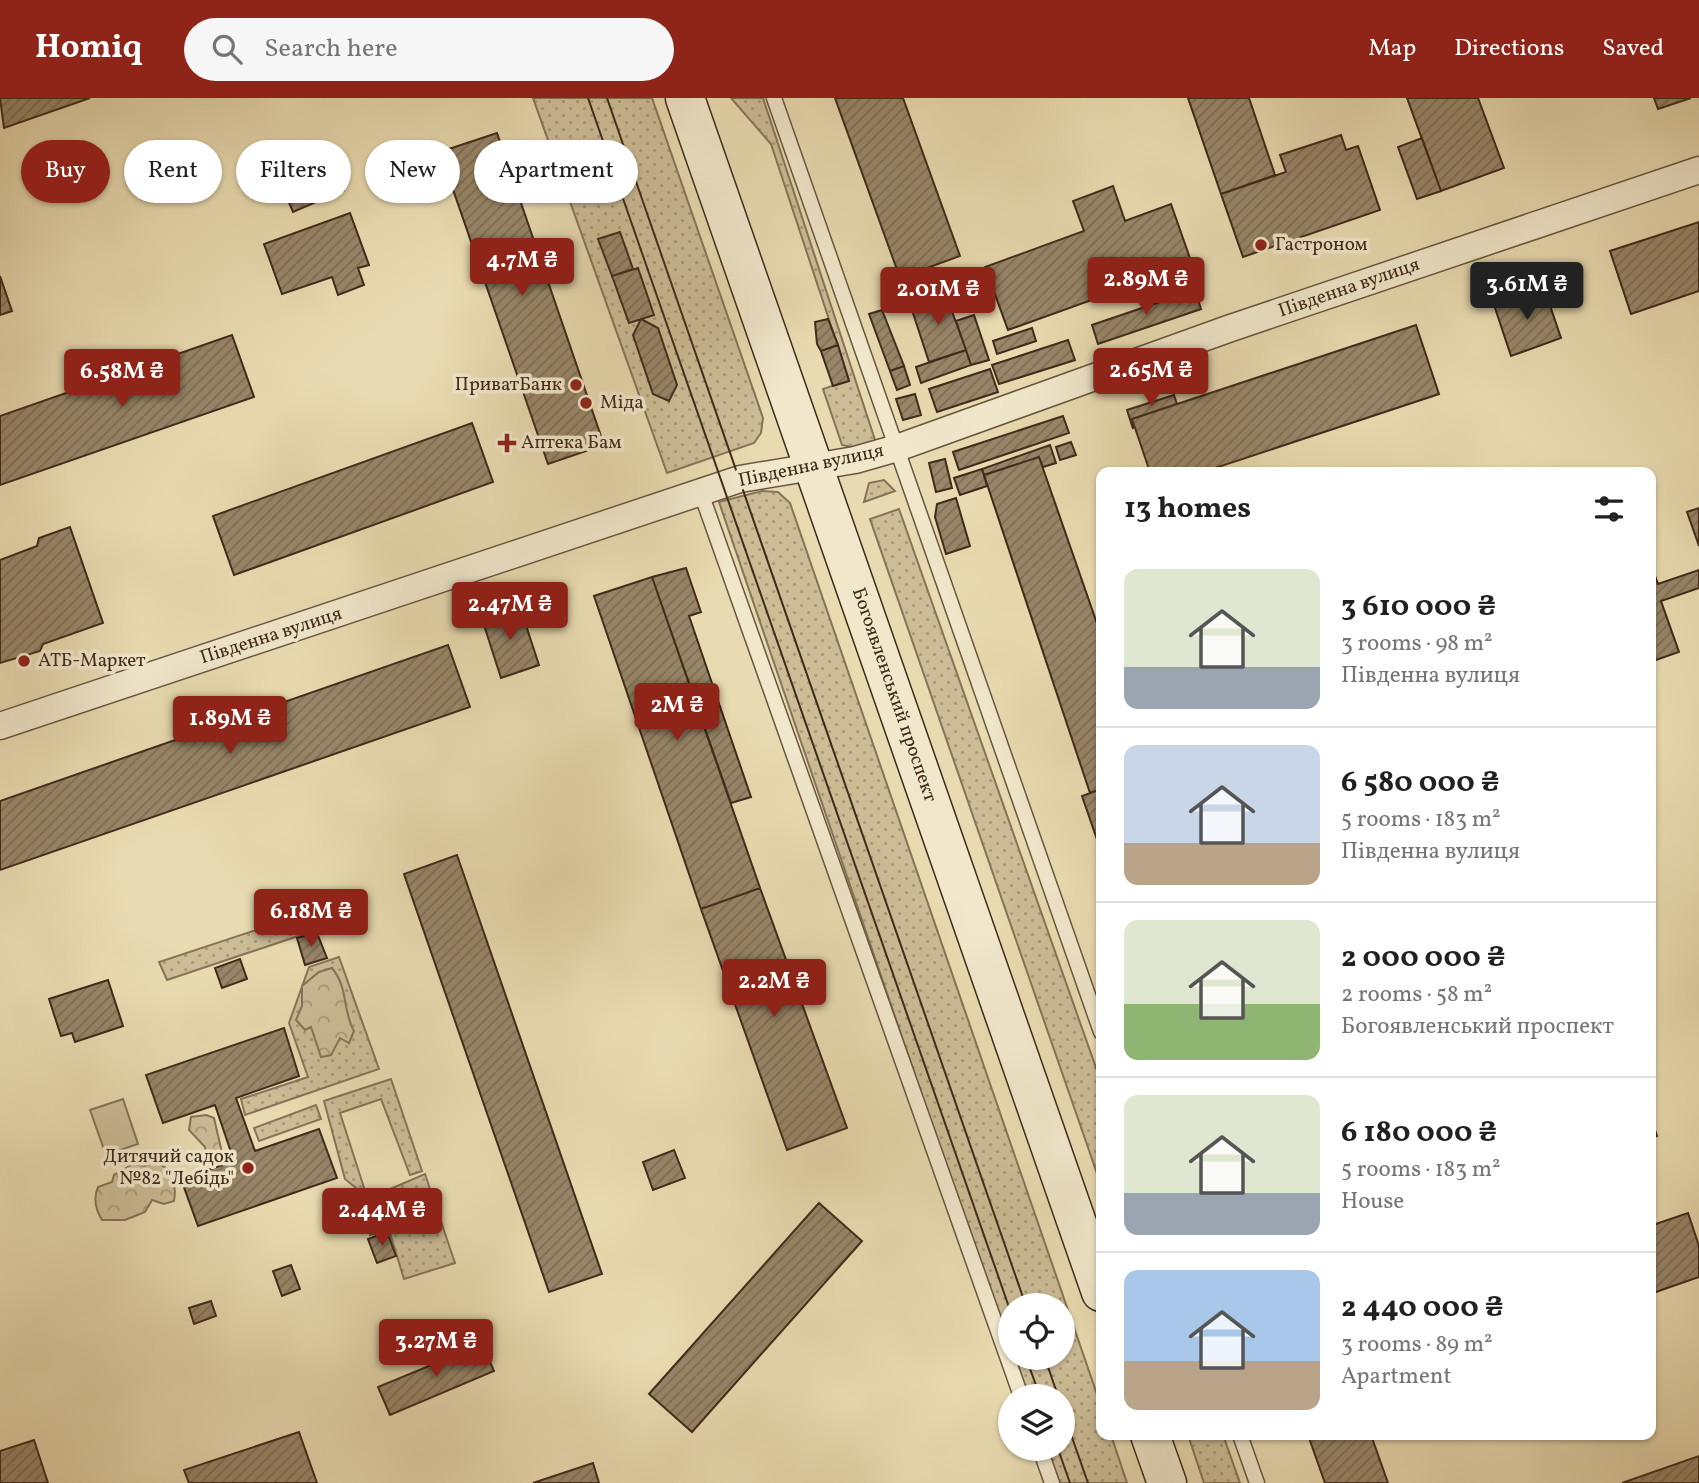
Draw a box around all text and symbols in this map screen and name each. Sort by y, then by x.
search box [184,18,674,81]
text: Homiq [35,26,142,72]
icon: search [208,30,246,68]
text: Search here [264,31,397,67]
text: Map [1368,32,1416,66]
text: Directions [1454,32,1564,66]
text: Saved [1602,32,1664,66]
chip: Buy [21,140,110,203]
chip: Rent [124,140,222,203]
chip: Filters [236,140,351,203]
chip: New [365,140,460,203]
chip: Apartment [474,140,638,203]
place label: Гастроном [1275,232,1368,258]
marker: Гастроном [1253,237,1269,253]
pin: 4.7M ₴ [465,238,579,298]
text: 4.7M ₴ [486,245,558,277]
street label: Південна вулиця [1275,252,1423,324]
pin: 2.89M ₴ [1081,258,1211,317]
pin: 3.61M ₴ [1462,262,1592,322]
text: 2.89M ₴ [1104,264,1188,296]
pin: 2.01M ₴ [873,268,1003,327]
text: 3.61M ₴ [1486,269,1568,301]
text: 2.01M ₴ [896,274,980,306]
pin: 2.65M ₴ [1086,348,1216,408]
pin: 6.58M ₴ [57,350,187,409]
text: 2.65M ₴ [1109,355,1193,387]
text: 6.58M ₴ [80,356,164,388]
place label: ПриватБанк [455,372,562,398]
marker: ПриватБанк [568,377,584,393]
place label: Міда [600,390,644,416]
marker: Міда [578,395,594,411]
place label: Аптека Бам [521,430,621,456]
marker: Аптека Бам [499,435,515,451]
street label: Південна вулиця [736,438,886,494]
text: 13 homes [1124,488,1251,530]
icon: filters [1590,490,1628,528]
pin: 2.47M ₴ [445,582,575,642]
street label: Богоявленський проспект [845,584,943,806]
text: 3 610 000 ₴ [1341,586,1496,628]
text: 2.47M ₴ [468,589,552,621]
icon: home [1180,597,1264,681]
street label: Південна вулиця [197,601,345,671]
text: 3 rooms · 98 m² [1341,628,1493,660]
place label: АТБ-Маркет [38,648,146,674]
marker: АТБ-Маркет [16,653,32,669]
text: Південна вулиця [1341,660,1520,692]
pin: 2M ₴ [636,684,718,743]
text: 2M ₴ [650,690,704,722]
pin: 1.89M ₴ [165,696,295,756]
text: 1.89M ₴ [189,703,271,735]
text: 6 580 000 ₴ [1341,762,1500,804]
icon: home [1180,773,1264,857]
text: 5 rooms · 183 m² [1341,804,1501,836]
text: Південна вулиця [1341,836,1520,868]
pin: 6.18M ₴ [246,890,376,949]
text: 6.18M ₴ [270,896,352,928]
text: 2 000 000 ₴ [1341,937,1505,979]
icon: home [1180,948,1264,1032]
pin: 2.2M ₴ [717,960,831,1019]
text: 2.2M ₴ [738,966,810,998]
text: 2 rooms · 58 m² [1341,979,1492,1011]
text: Богоявленський проспект [1341,1011,1614,1043]
text: 6 180 000 ₴ [1341,1112,1497,1154]
icon: home [1180,1123,1264,1207]
place label: Дитячий садок №82 "Лебідь" [103,1144,234,1192]
text: 5 rooms · 183 m² [1341,1154,1501,1186]
marker: Дитячий садок №82 "Лебідь" [240,1160,256,1176]
text: House [1341,1186,1404,1218]
pin: 2.44M ₴ [317,1188,447,1248]
text: 2.44M ₴ [338,1195,426,1227]
text: 2 440 000 ₴ [1341,1287,1504,1329]
map controls [998,1293,1075,1461]
button: locate [998,1293,1075,1370]
icon: home [1180,1298,1264,1382]
pin: 3.27M ₴ [371,1320,501,1379]
text: 3.27M ₴ [395,1326,477,1358]
text: 3 rooms · 89 m² [1341,1329,1493,1361]
text: Apartment [1341,1361,1452,1393]
button: layers [998,1384,1075,1461]

